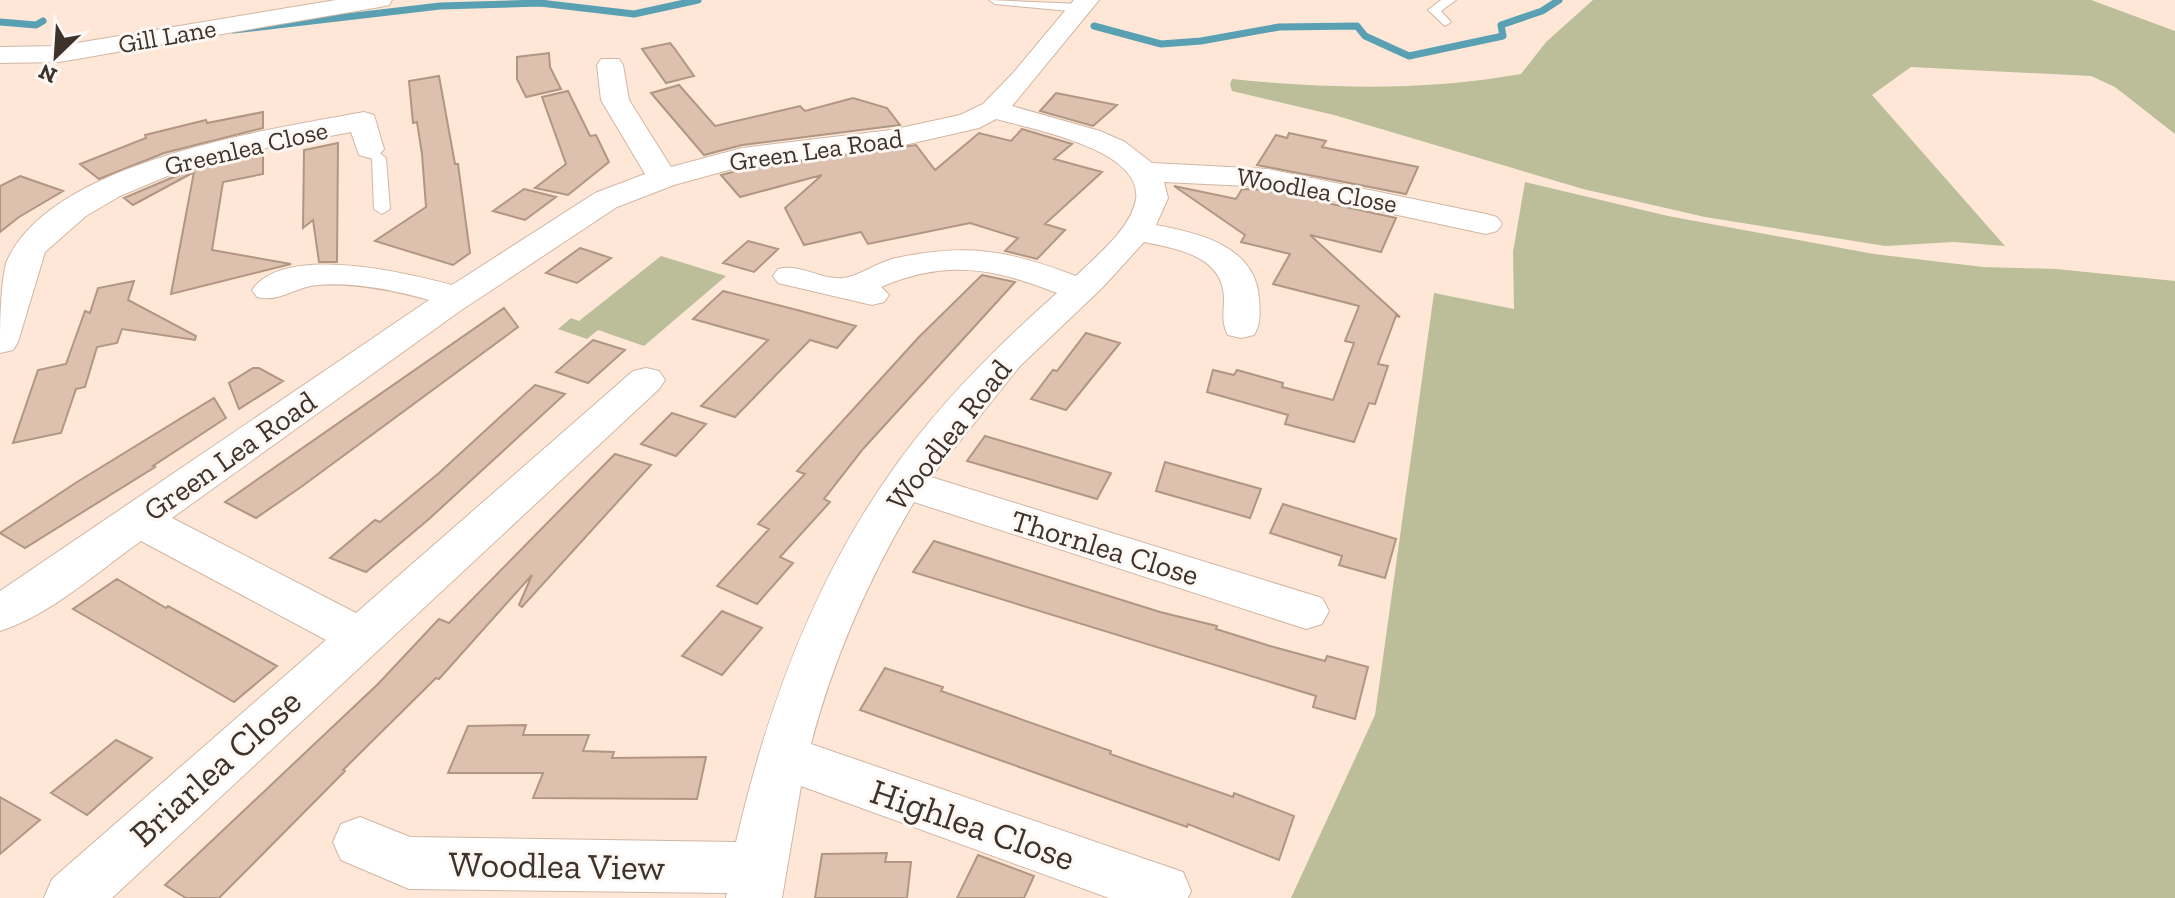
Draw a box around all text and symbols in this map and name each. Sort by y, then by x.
street label: Gill Lane [116,12,218,60]
north arrow [16,16,96,96]
text: N [34,58,61,89]
street label: Greenlea Close [161,114,331,182]
street label: Green Lea Road [727,122,905,178]
street label: Woodlea Close [1234,160,1400,220]
street label: Woodlea Road [879,352,1019,518]
street label: Green Lea Road [137,383,323,529]
street label: Thornlea Close [1007,502,1203,594]
street label: Briarlea Close [121,679,310,855]
street label: Highlea Close [865,769,1081,880]
street label: Woodlea View [448,842,666,889]

